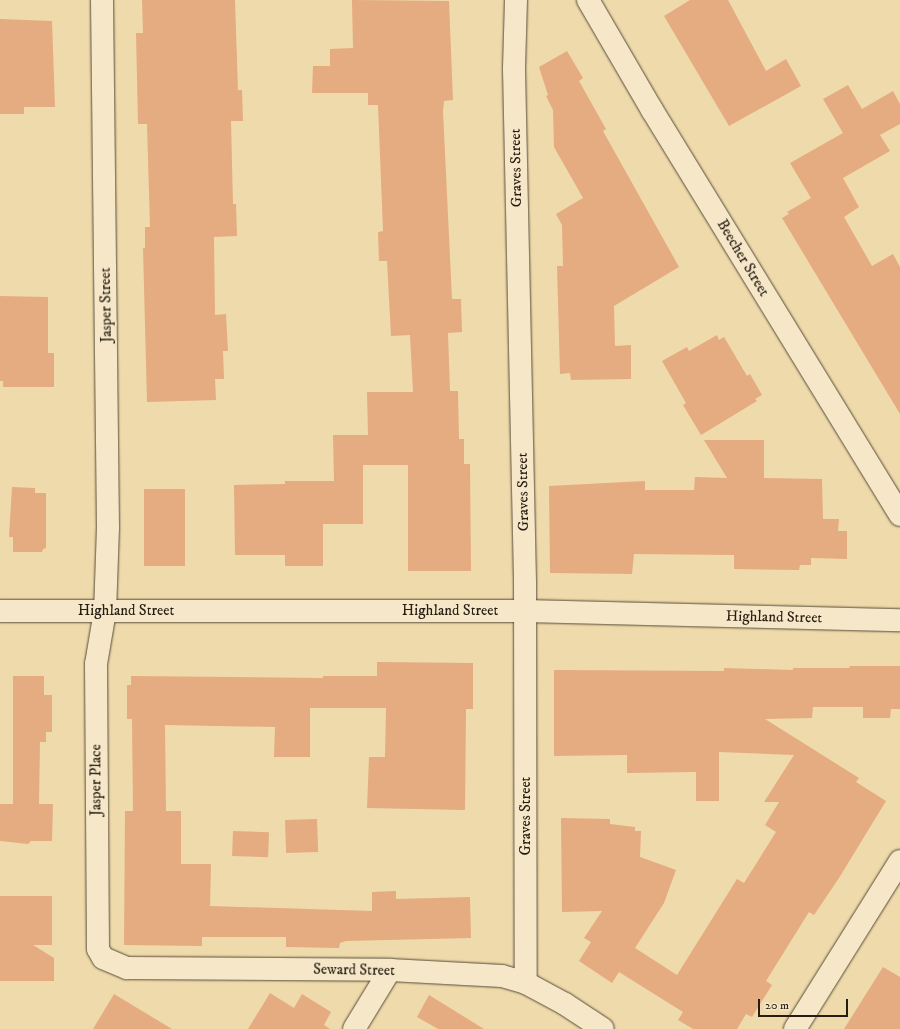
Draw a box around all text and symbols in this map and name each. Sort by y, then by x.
street label: Graves Street [506,128,526,208]
street label: Beecher Street [713,216,773,300]
street label: Jasper Street [96,267,116,343]
street label: Graves Street [513,452,533,532]
street label: Highland Street [78,602,174,620]
street label: Highland Street [402,602,498,620]
street label: Highland Street [726,607,822,627]
street label: Jasper Place [87,744,105,816]
street label: Graves Street [517,777,535,855]
street label: Seward Street [313,960,395,980]
scale bar [760,991,850,1017]
text: 20 m [765,998,789,1013]

